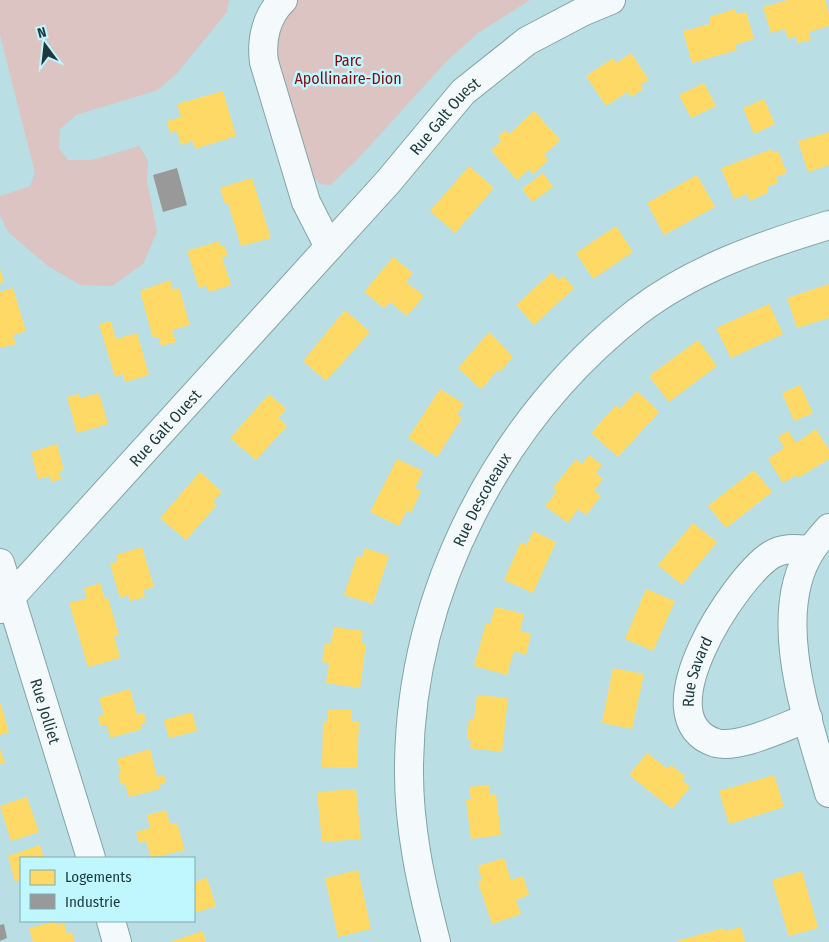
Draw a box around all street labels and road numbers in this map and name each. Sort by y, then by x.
street label: Rue Galt Ouest [405,73,484,159]
street label: Rue Galt Ouest [125,385,205,470]
street label: Rue Descoteaux [448,449,515,549]
street label: Rue Savard [678,633,716,707]
street label: Rue Jolliet [27,676,65,747]

